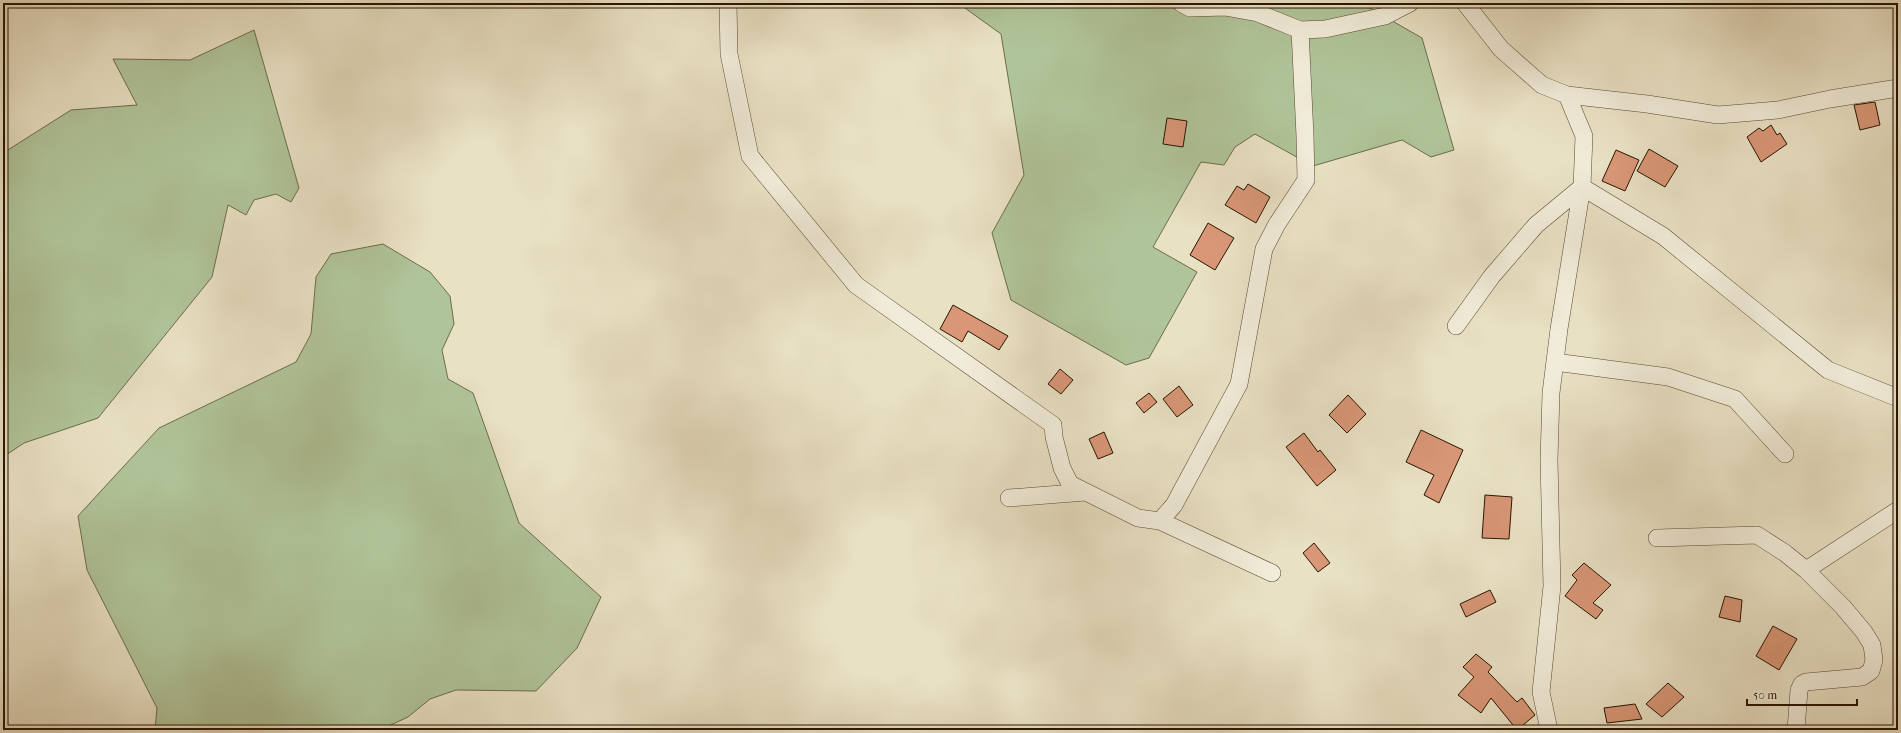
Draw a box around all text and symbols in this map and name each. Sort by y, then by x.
scale bar [1747,681,1857,707]
text: 50 m [1753,688,1777,702]

